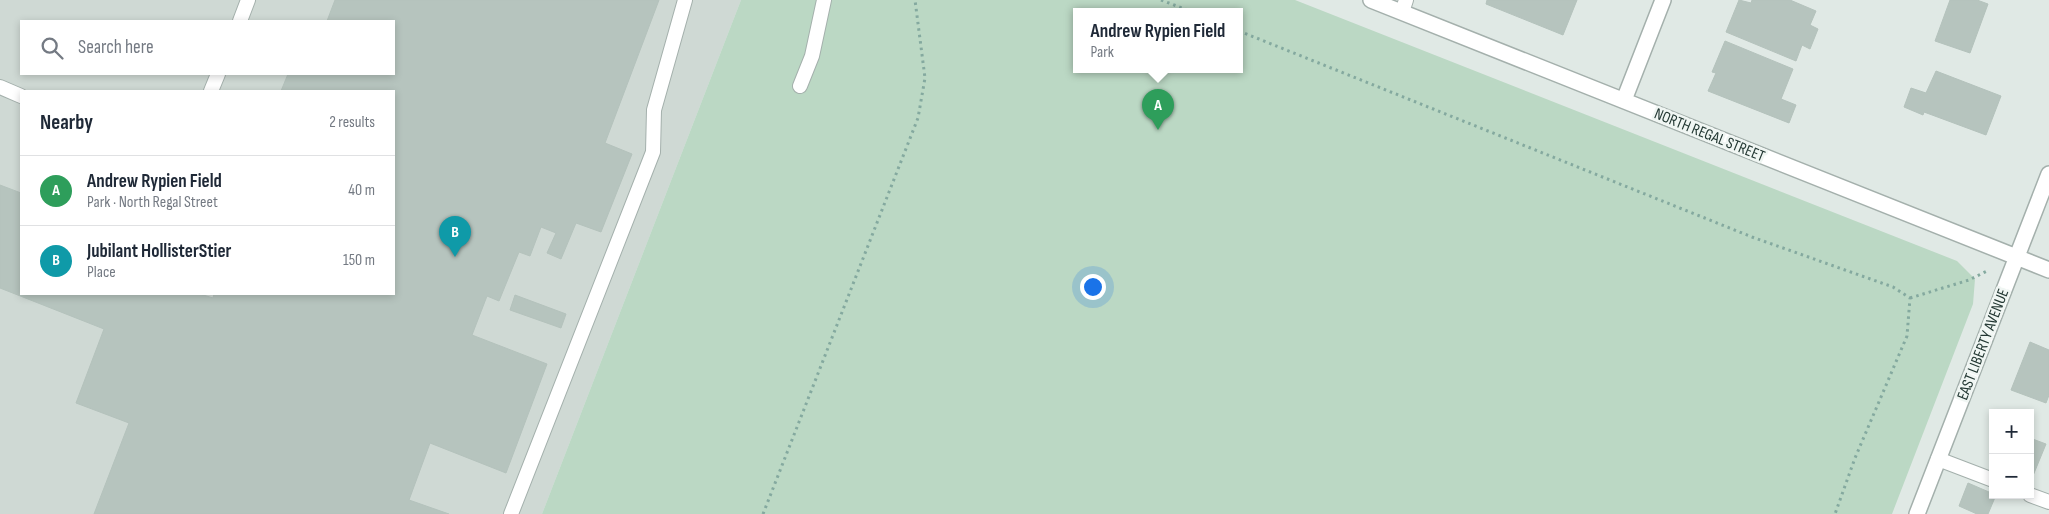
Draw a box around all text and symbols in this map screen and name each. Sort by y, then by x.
popup [1073,8,1243,73]
search box [20,20,395,75]
text: Andrew Rypien Field [1091,20,1225,43]
icon: search [38,34,66,62]
text: Search here [78,36,154,59]
text: Park [1091,43,1114,62]
pin: A [1142,89,1174,130]
street label: NORTH REGAL STREET [1651,105,1768,166]
text: Nearby [40,110,93,135]
text: 2 results [329,113,375,132]
text: Andrew Rypien Field [87,170,222,193]
text: A [52,181,60,200]
text: 40 m [348,181,375,200]
text: Park · North Regal Street [87,193,218,212]
pin: B [439,216,471,257]
text: Jubilant HollisterStier [87,240,231,263]
text: B [52,251,60,270]
text: 150 m [343,251,375,270]
text: Place [87,263,116,282]
your location [1080,274,1106,300]
street label: EAST LIBERTY AVENUE [1953,286,2013,403]
map controls [1989,409,2034,499]
button: + [1989,409,2034,454]
button: − [1989,454,2034,499]

